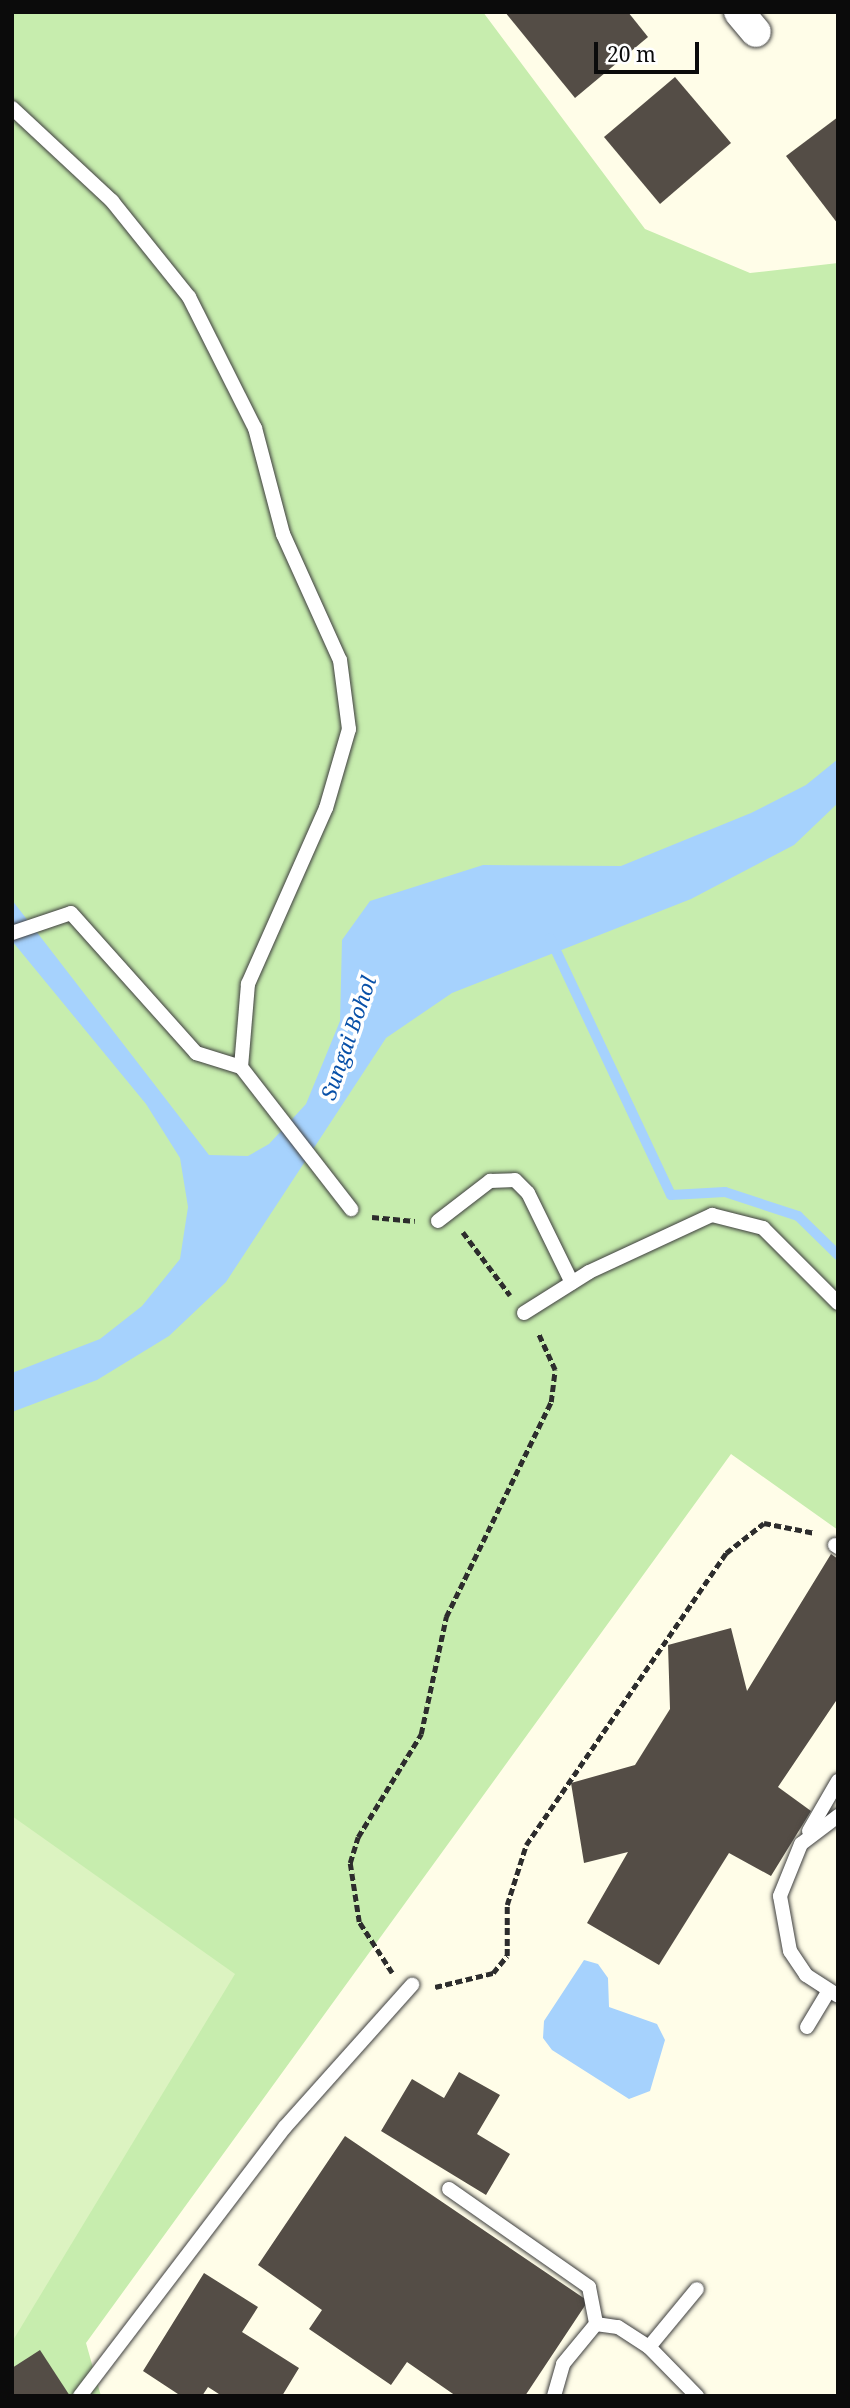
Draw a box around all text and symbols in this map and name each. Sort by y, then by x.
scale bar [598,28,703,72]
text: 20 m [607,40,656,68]
water label: Sungai Bohol [315,973,381,1103]

